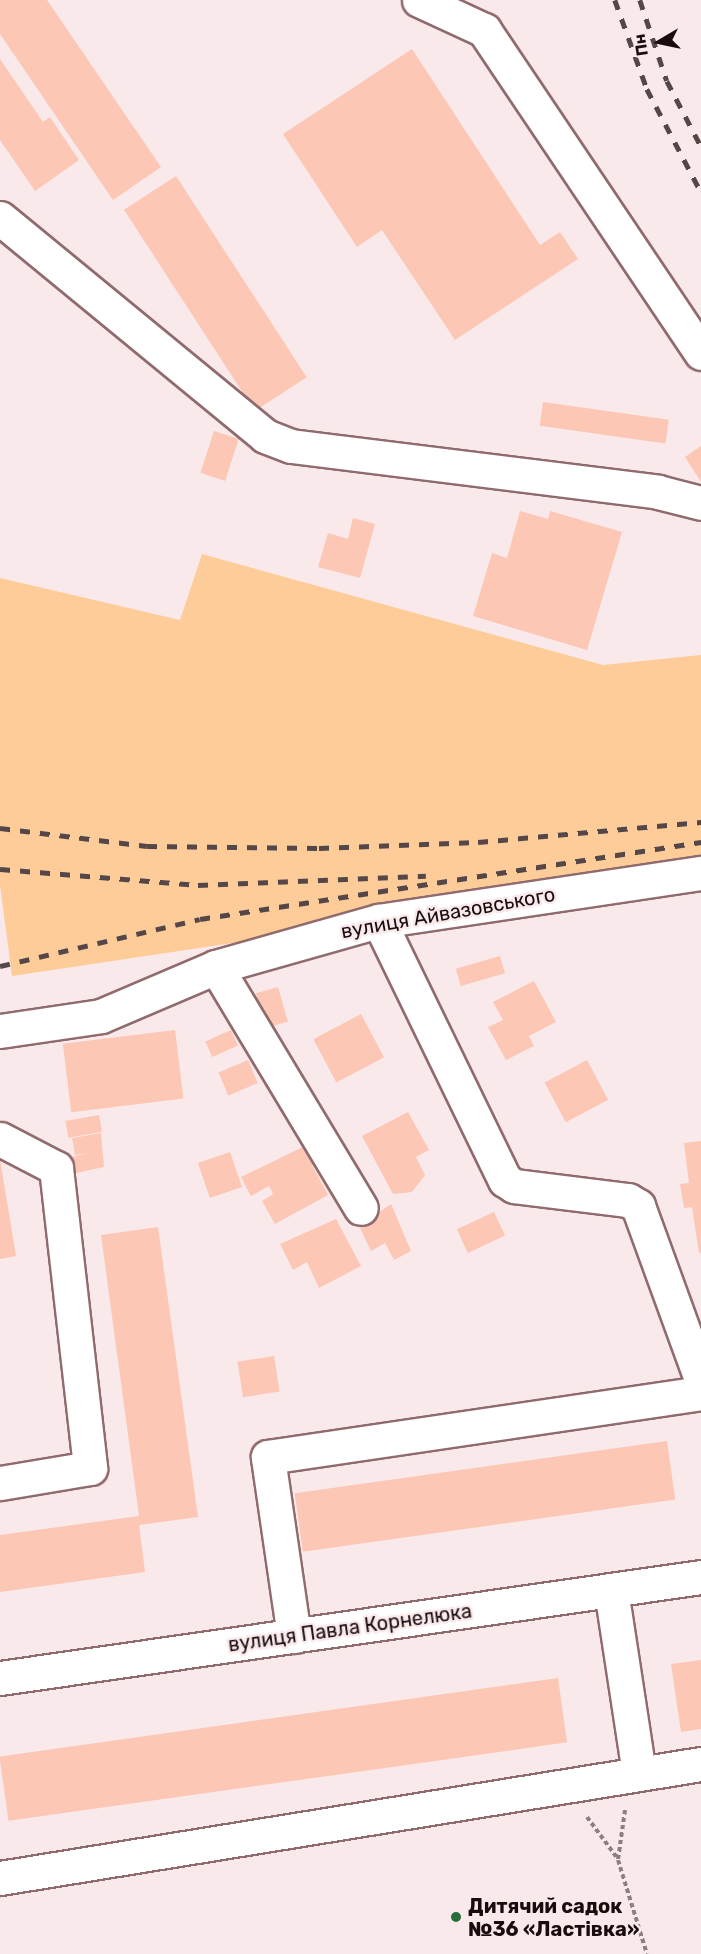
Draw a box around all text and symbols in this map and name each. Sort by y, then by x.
north arrow [629,12,689,72]
text: Пн [630,32,652,57]
street label: вулиця Айвазовського [339,882,557,944]
street label: вулиця Павла Корнелюка [227,1599,473,1657]
place label: Дитячий садок №36 «Ластівка» [468,1894,639,1941]
marker: Дитячий садок №36 «Ластівка» [449,1910,463,1924]

